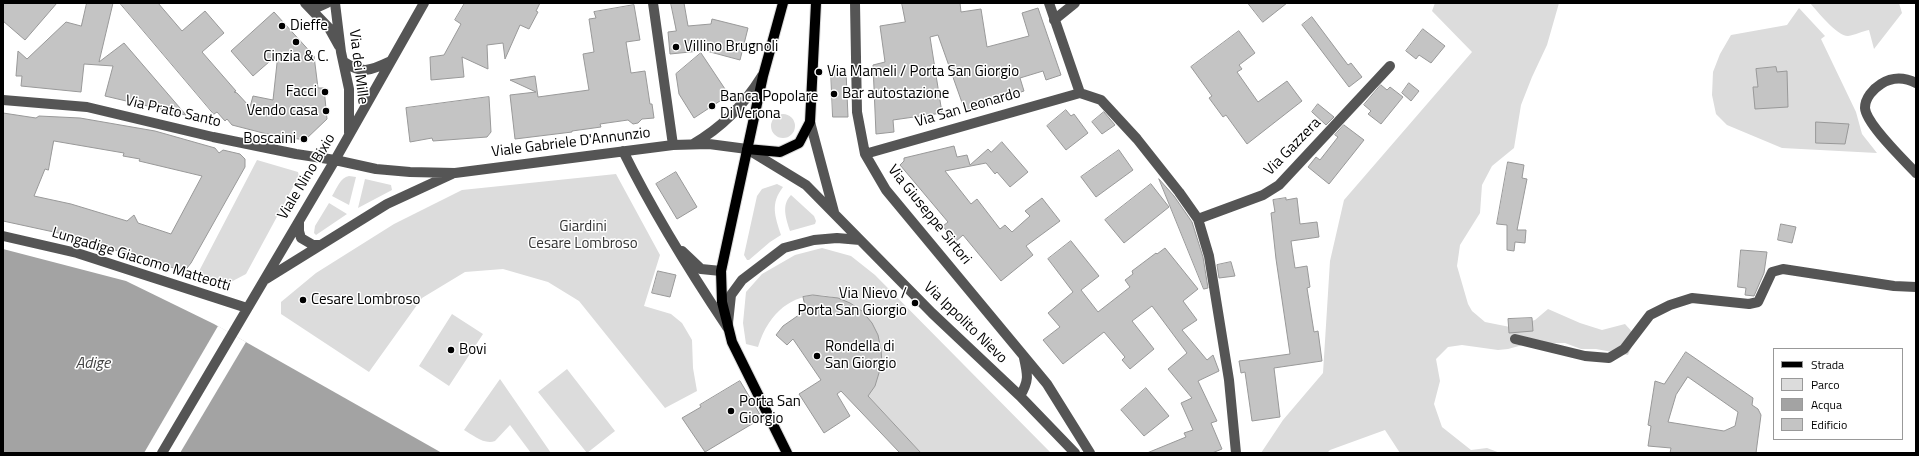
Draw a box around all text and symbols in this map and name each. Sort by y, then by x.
place label: Dieffe [290,17,328,35]
marker: Dieffe [277,21,287,31]
street label: Via dei Mille [344,29,372,105]
marker: Cinzia & C. [291,37,301,47]
place label: Villino Brugnoli [684,38,778,56]
marker: Villino Brugnoli [671,42,681,52]
place label: Cinzia & C. [263,48,329,66]
place label: Via Mameli / Porta San Giorgio [827,63,1019,81]
marker: Via Mameli / Porta San Giorgio [814,67,824,77]
place label: Facci [286,83,317,101]
street label: Via San Leonardo [913,84,1023,132]
place label: Bar autostazione [842,85,949,103]
marker: Facci [320,87,330,97]
place label: Banca Popolare Di Verona [720,88,818,123]
marker: Bar autostazione [829,89,839,99]
street label: Via Prato Santo [123,92,223,132]
marker: Banca Popolare Di Verona [707,101,717,111]
place label: Vendo casa [246,102,318,120]
marker: Vendo casa [321,106,331,116]
street label: Via Gazzera [1261,114,1325,180]
street label: Viale Gabriele D'Annunzio [490,124,652,162]
place label: Boscaini [243,130,296,148]
street label: Viale Nino Bixio [274,131,340,223]
marker: Boscaini [299,134,309,144]
street label: Via Giuseppe Sirtori [883,162,975,268]
park label: Giardini Cesare Lombroso [528,218,638,253]
street label: Lungadige Giacomo Matteotti [49,224,233,296]
street label: Via Ippolito Nievo [919,279,1011,367]
place label: Via Nievo / Porta San Giorgio [798,285,907,320]
place label: Cesare Lombroso [311,291,420,309]
marker: Cesare Lombroso [298,295,308,305]
marker: Via Nievo / Porta San Giorgio [910,298,920,308]
place label: Rondella di San Giorgio [825,338,896,373]
place label: Bovi [459,341,487,359]
marker: Bovi [446,345,456,355]
legend [1773,348,1903,440]
marker: Rondella di San Giorgio [812,351,822,361]
water label: Adige [76,354,110,374]
text: Strada [1811,355,1844,374]
text: Parco [1811,375,1840,394]
place label: Porta San Giorgio [739,393,801,428]
text: Acqua [1811,395,1842,414]
marker: Porta San Giorgio [726,406,736,416]
text: Edificio [1811,415,1847,434]

